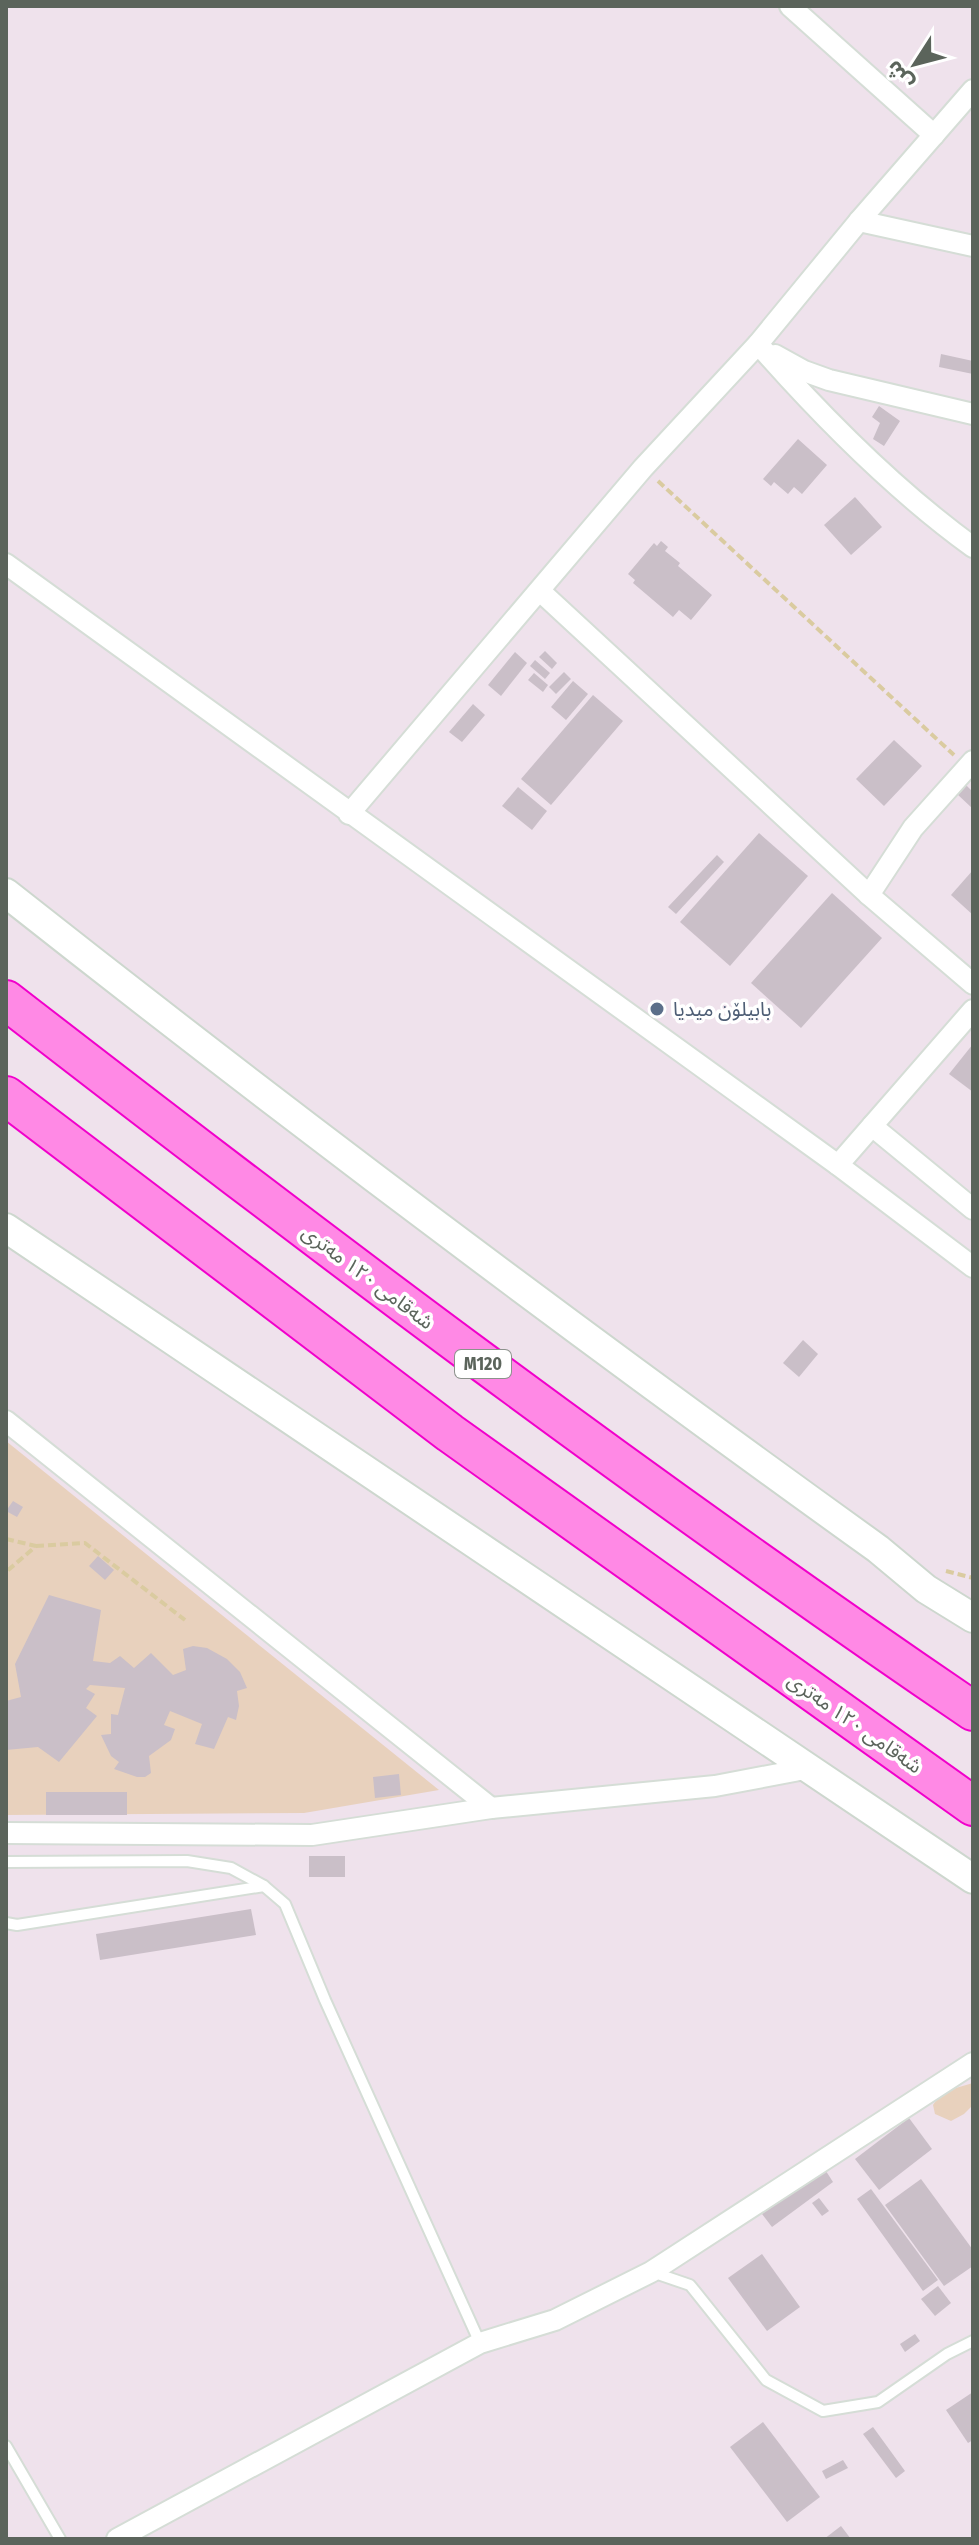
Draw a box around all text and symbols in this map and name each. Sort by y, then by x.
north arrow [875,24,955,104]
text: ش [879,55,919,96]
place label: بابیلۆن میدیا [673,997,771,1021]
marker: بابیلۆن میدیا [648,1000,666,1018]
street label: شەقامی ١٢٠ مەتری [298,1220,438,1334]
road number: M120 [455,1350,511,1378]
street label: شەقامی ١٢٠ مەتری [783,1668,927,1778]

